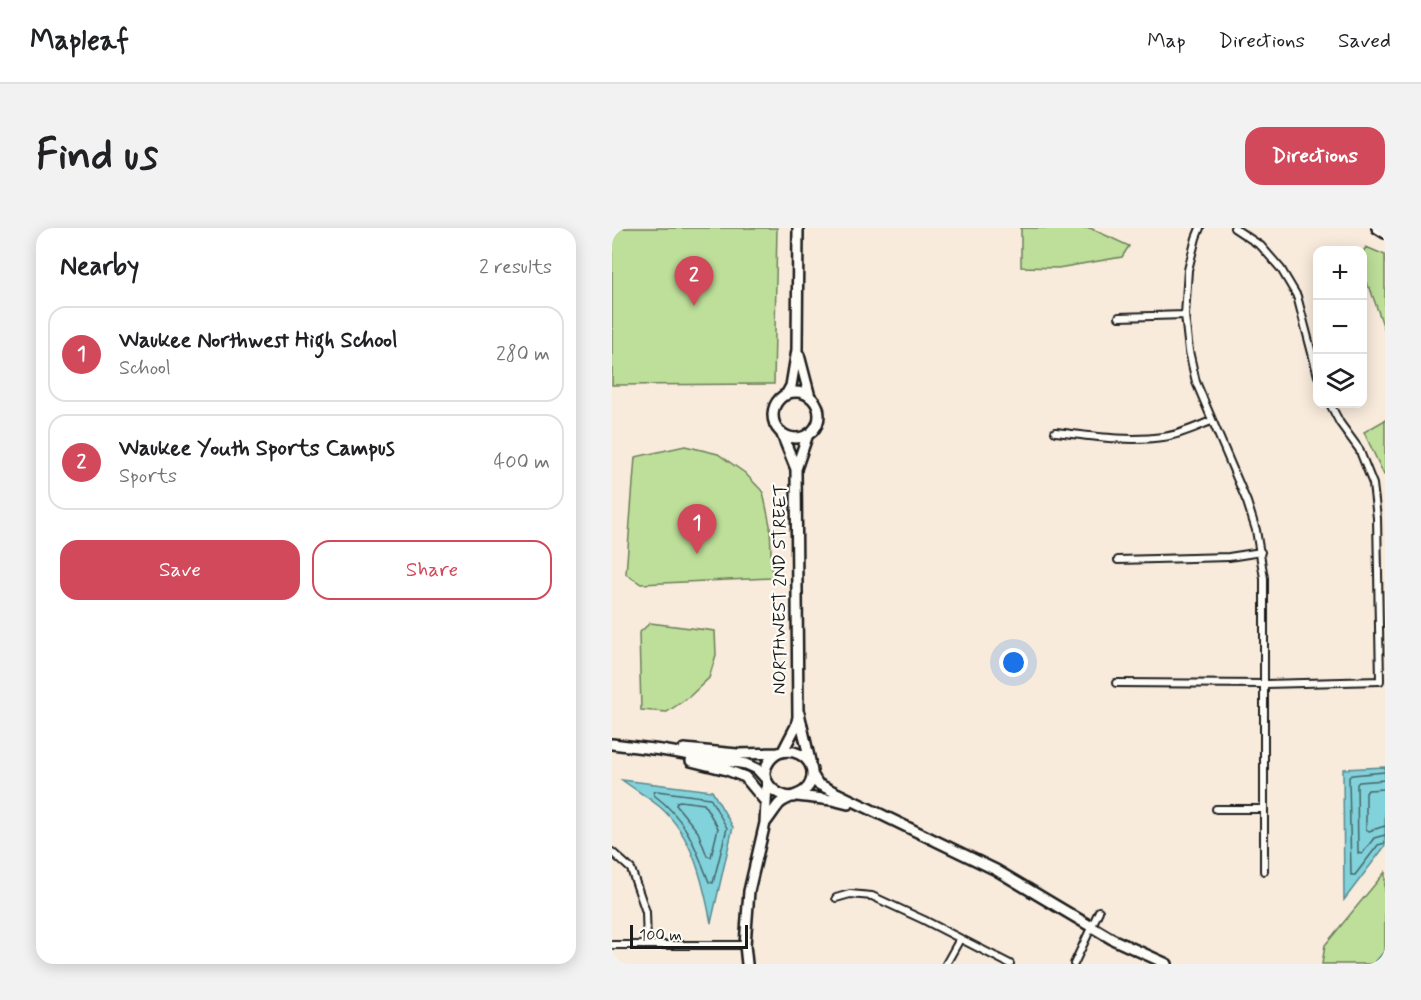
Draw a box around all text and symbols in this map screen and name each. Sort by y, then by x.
text: Mapleaf [30,23,129,60]
text: Map [1147,27,1186,55]
text: Directions [1219,27,1305,55]
text: Saved [1338,27,1391,55]
button: Directions [1245,127,1385,185]
text: Find us [36,129,158,184]
map controls [1313,246,1367,408]
button: + [1313,246,1367,300]
text: Nearby [60,250,139,284]
text: 2 results [479,254,552,281]
pin: 2 [674,256,713,306]
button: − [1313,300,1367,354]
text: Waukee Northwest High School [119,327,398,355]
text: 1 [77,341,86,368]
text: 280 m [496,341,550,368]
button: layers [1313,354,1367,408]
text: School [119,355,171,382]
text: Waukee Youth Sports Campus [119,435,395,463]
text: 2 [77,449,86,476]
text: 400 m [494,449,550,476]
text: Sports [119,463,177,490]
street label: NORTHWEST 2ND STREET [768,483,792,695]
pin: 1 [678,504,716,554]
button: Save [60,540,300,600]
button: Share [312,540,552,600]
your location [999,648,1028,677]
scale bar [630,922,748,950]
text: 100 m [639,925,682,946]

